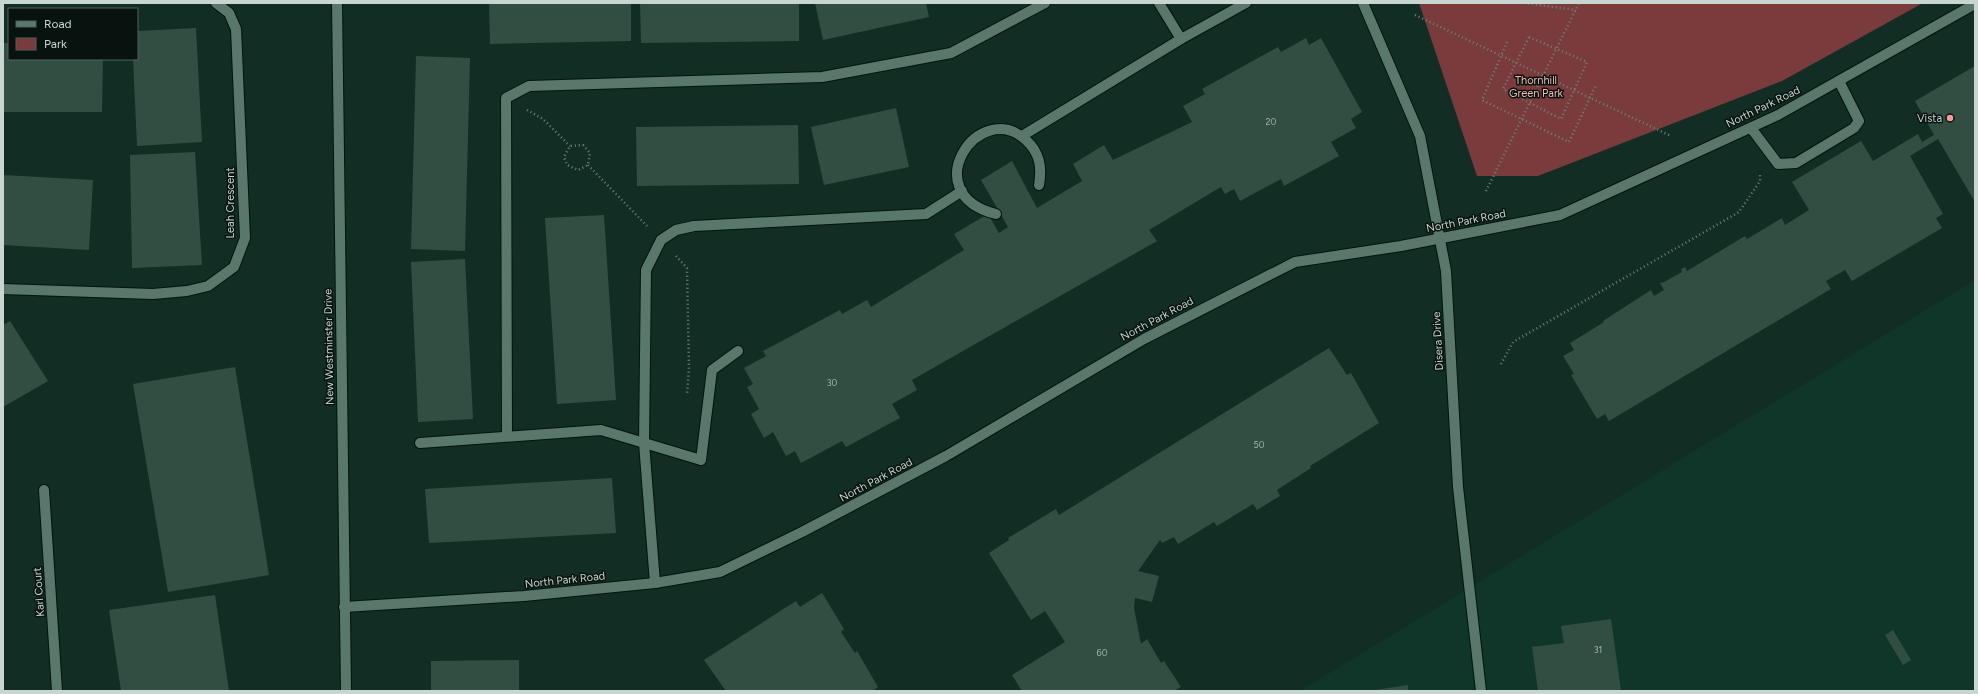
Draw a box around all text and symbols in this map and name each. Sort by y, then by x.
legend [8,8,138,60]
text: Road [44,17,72,31]
text: Park [44,37,67,51]
park label: Thornhill Green Park [1509,74,1564,100]
street label: North Park Road [1724,83,1802,131]
place label: Vista [1917,112,1942,125]
marker: Vista [1945,113,1955,123]
house number: 20 [1266,116,1277,127]
street label: Leah Crescent [224,167,237,239]
street label: North Park Road [1425,207,1507,235]
street label: New Westminster Drive [321,289,337,405]
street label: North Park Road [1118,294,1196,344]
street label: Disera Drive [1430,311,1446,371]
house number: 30 [827,377,838,388]
house number: 50 [1254,439,1265,450]
street label: North Park Road [837,455,915,505]
street label: Karl Court [31,567,47,617]
street label: North Park Road [524,569,606,591]
house number: 31 [1594,644,1602,655]
house number: 60 [1097,647,1108,658]

